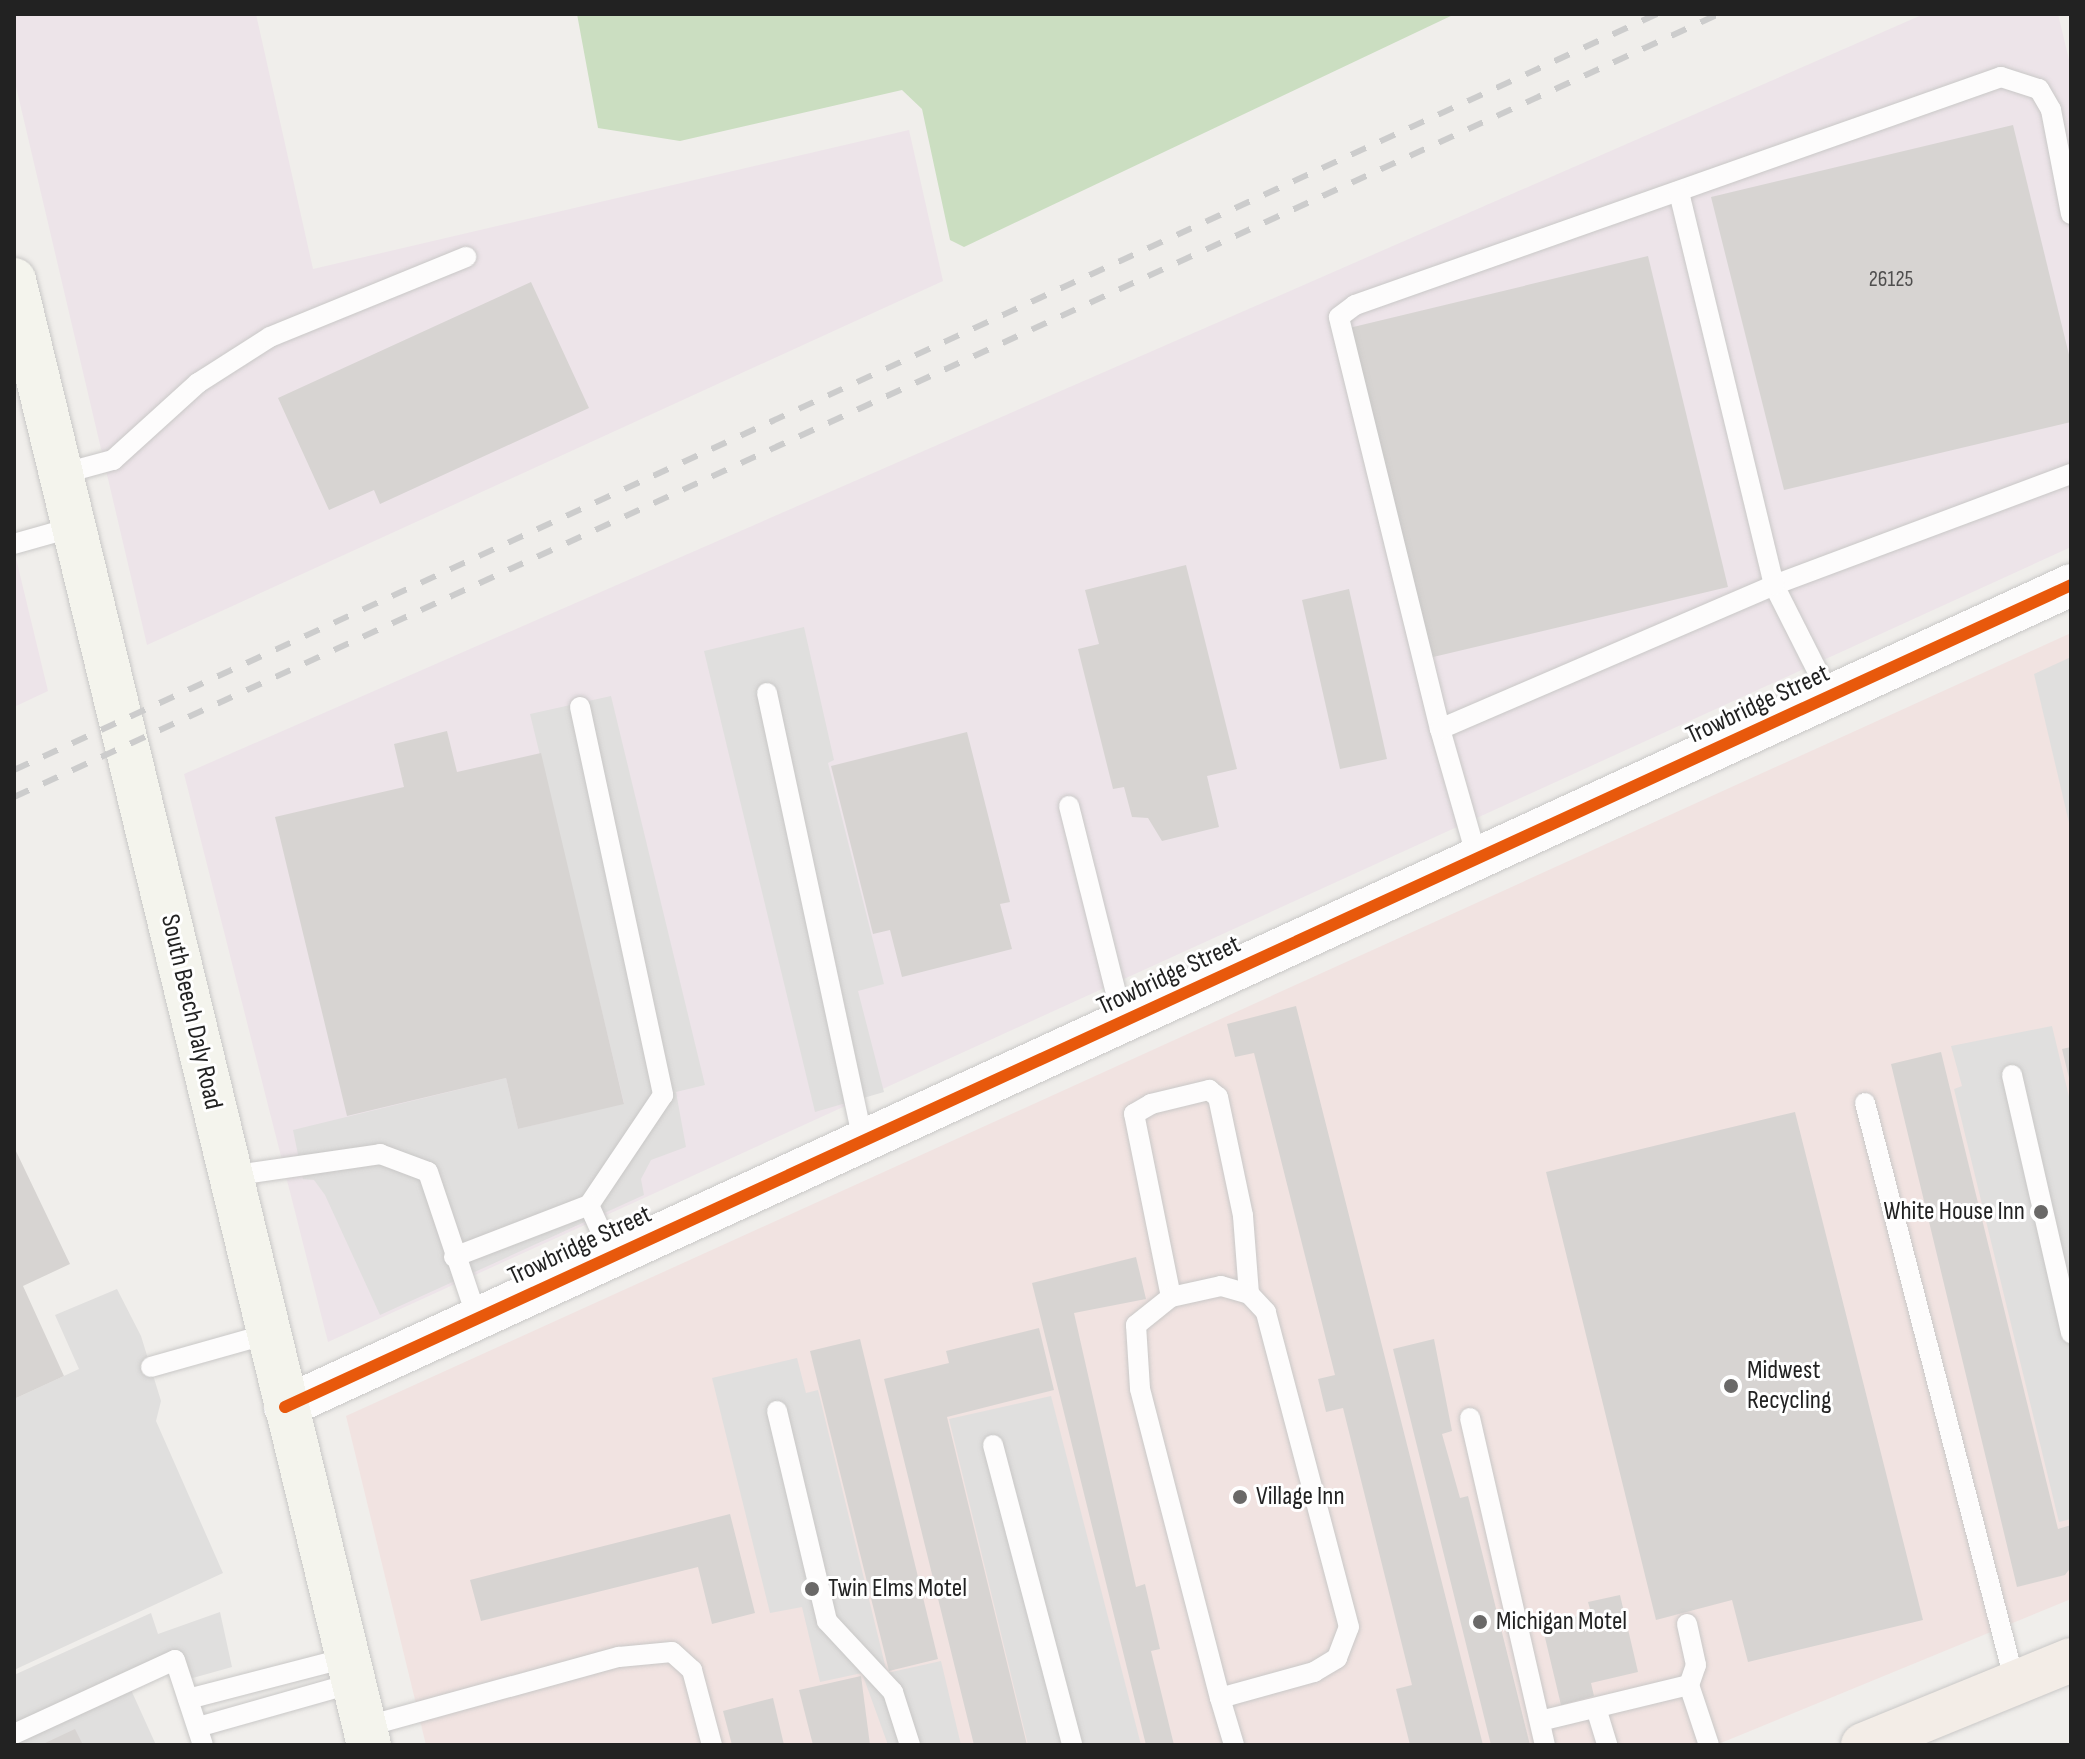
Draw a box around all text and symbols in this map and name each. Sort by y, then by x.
house number: 26125 [1869,267,1913,293]
street label: Trowbridge Street [1681,658,1835,752]
street label: South Beech Daly Road [153,912,229,1112]
street label: Trowbridge Street [1092,929,1246,1023]
place label: White House Inn [1884,1196,2025,1228]
street label: Trowbridge Street [503,1199,657,1293]
marker: White House Inn [2032,1203,2050,1221]
place label: Midwest Recycling [1747,1355,1831,1416]
marker: Midwest Recycling [1722,1377,1740,1395]
place label: Village Inn [1256,1481,1345,1513]
marker: Village Inn [1231,1488,1249,1506]
place label: Twin Elms Motel [828,1573,967,1605]
marker: Twin Elms Motel [803,1580,821,1598]
place label: Michigan Motel [1496,1606,1627,1638]
marker: Michigan Motel [1471,1613,1489,1631]

